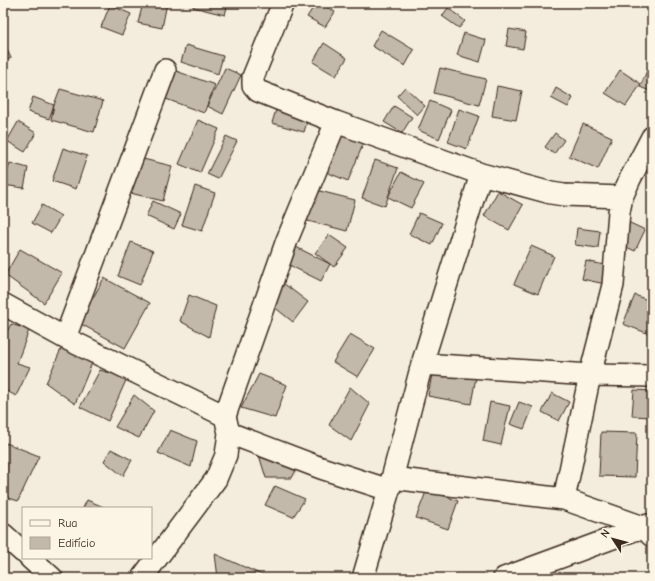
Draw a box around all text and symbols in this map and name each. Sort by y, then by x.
legend [22,507,152,559]
text: Rua [58,516,77,530]
north arrow [593,519,633,559]
text: N [598,527,613,540]
text: Edifício [58,536,95,550]

